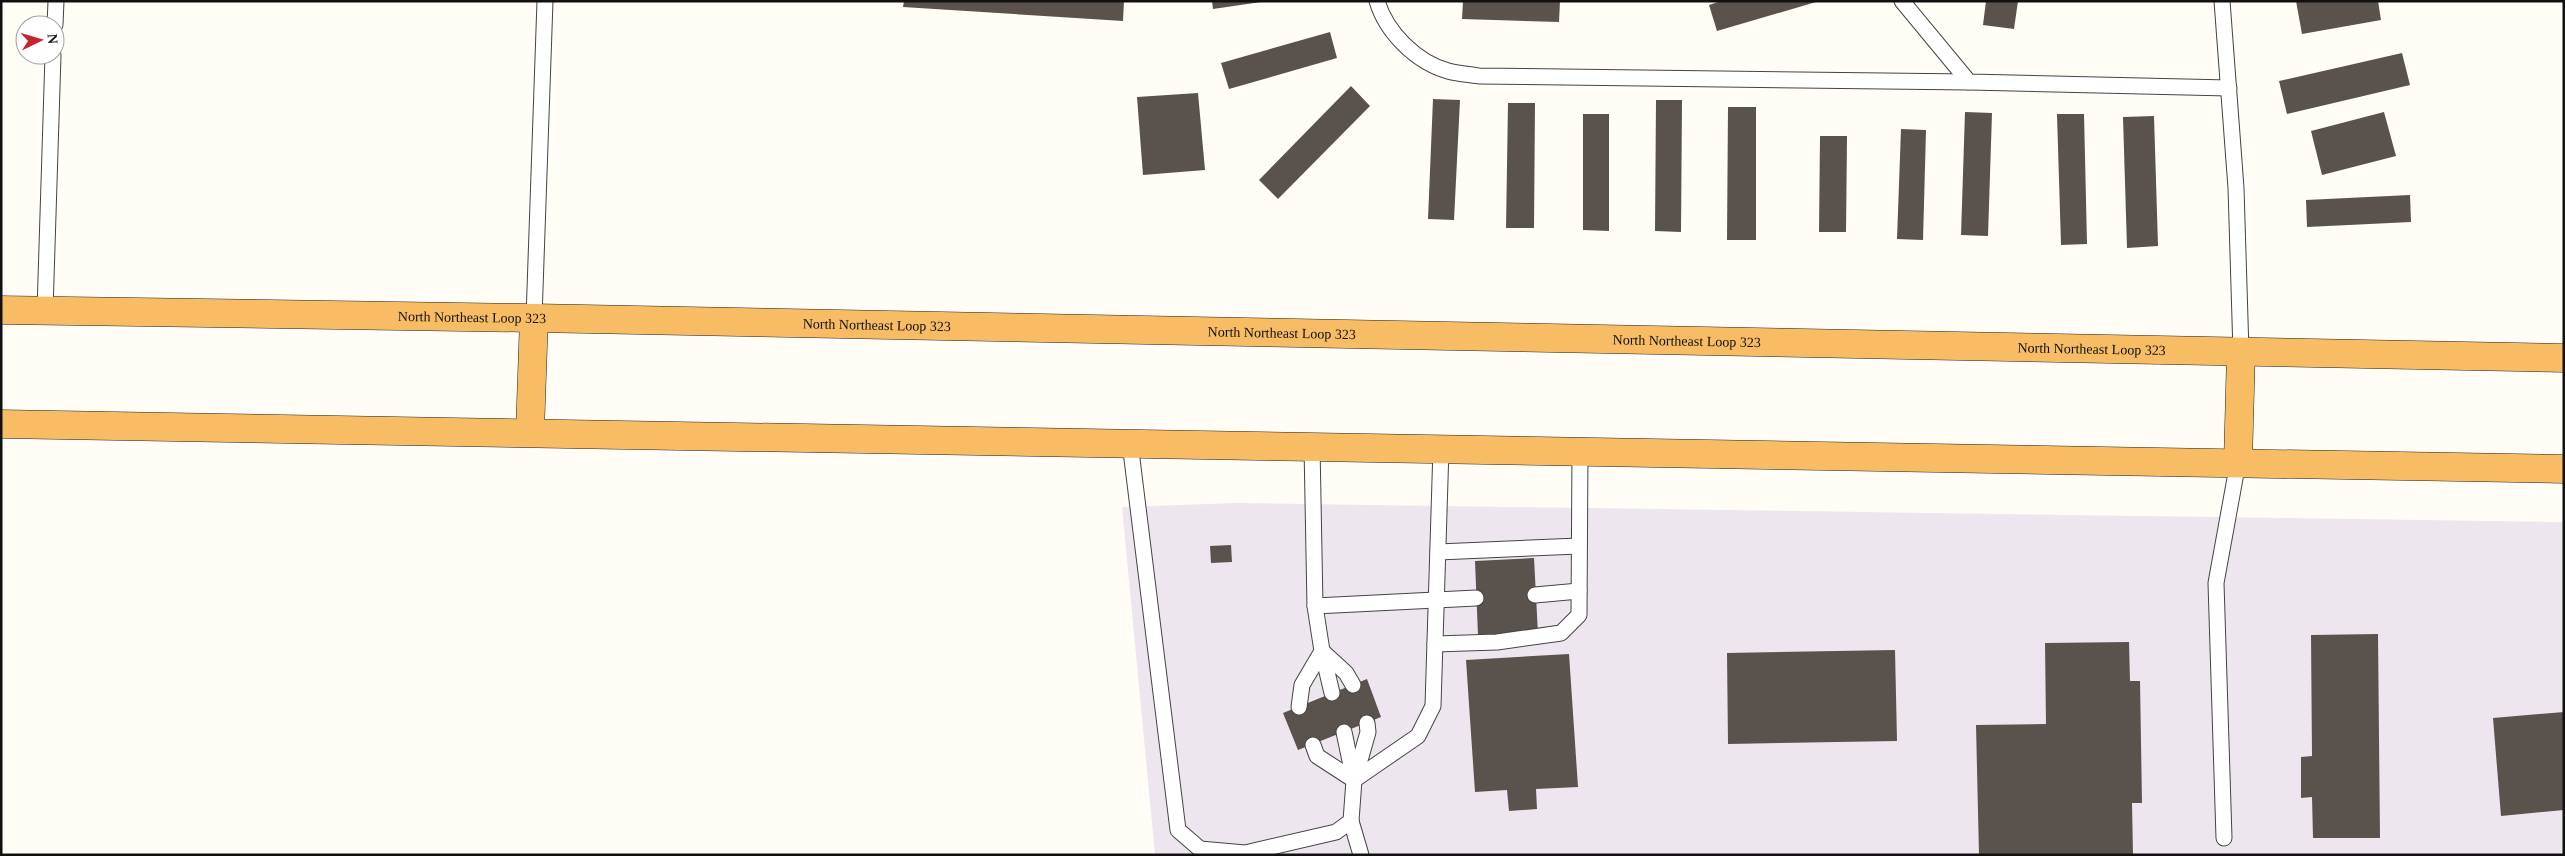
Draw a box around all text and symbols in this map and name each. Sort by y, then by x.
north arrow [15,15,65,65]
text: N [45,33,60,45]
street label: North Northeast Loop 323 [398,309,546,326]
street label: North Northeast Loop 323 [803,316,951,334]
street label: North Northeast Loop 323 [1208,324,1356,342]
street label: North Northeast Loop 323 [1612,332,1761,350]
street label: North Northeast Loop 323 [2017,340,2166,358]

